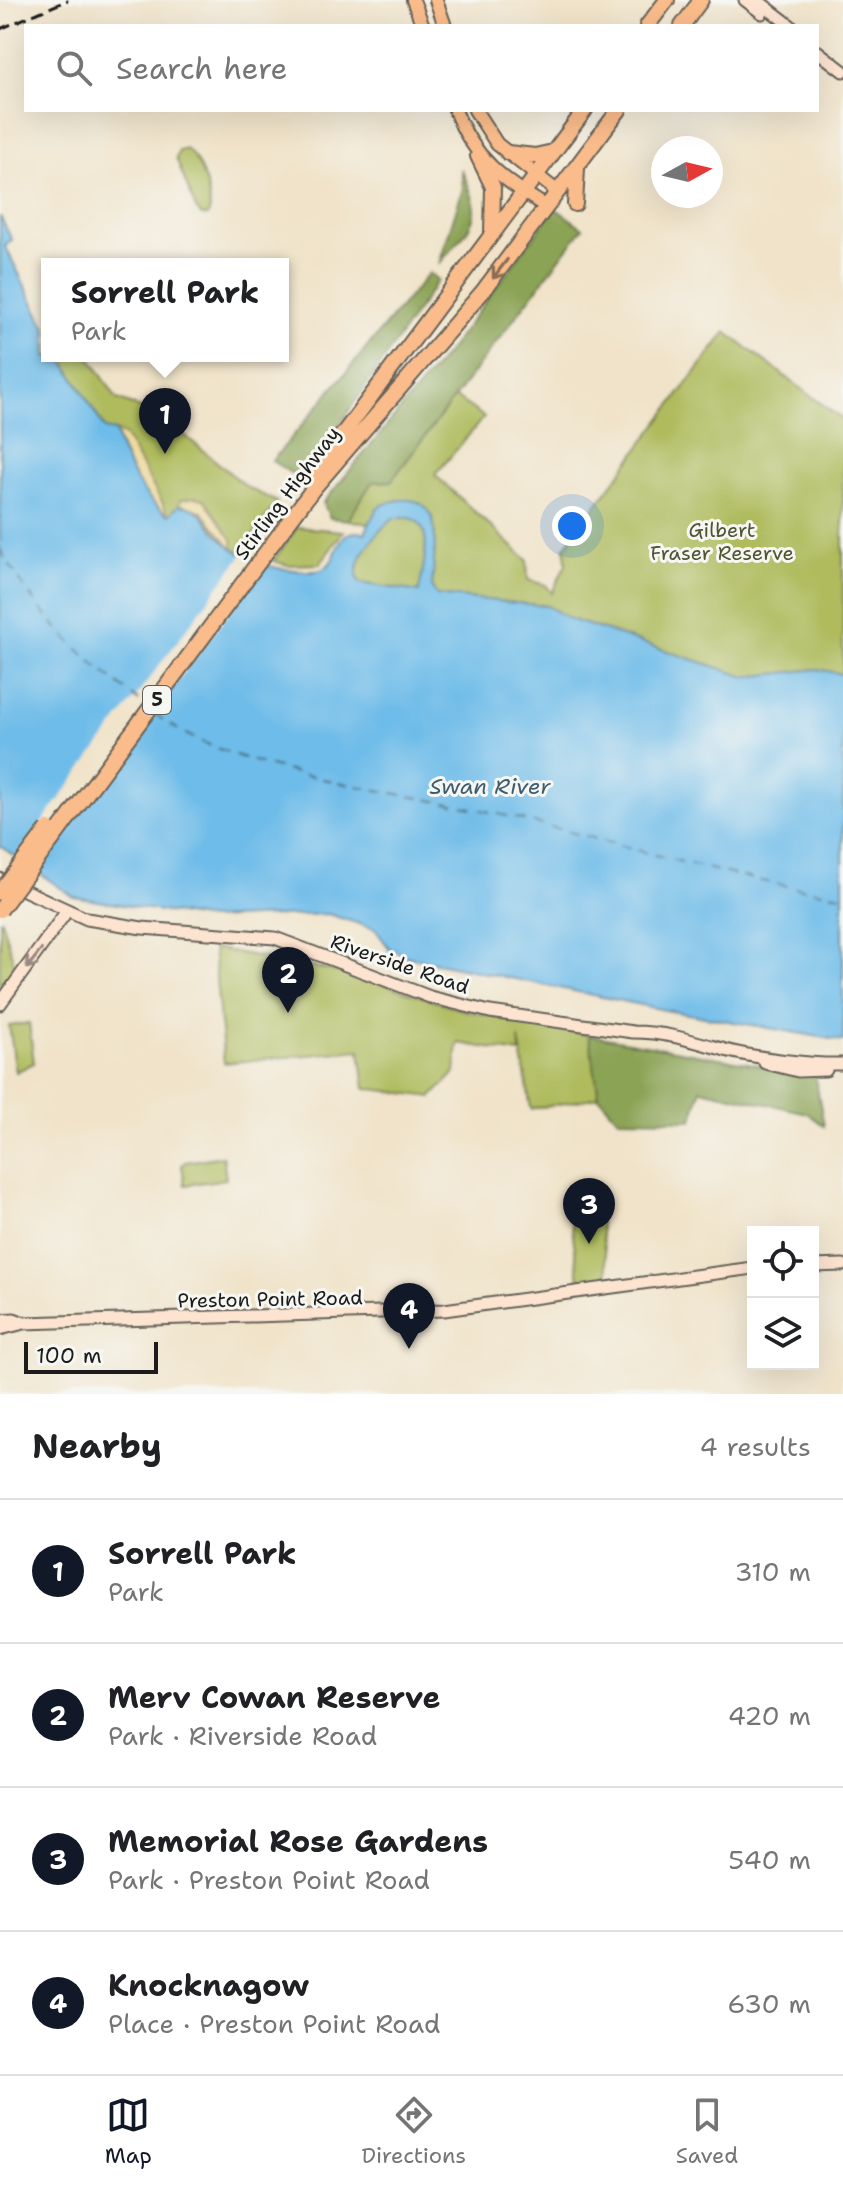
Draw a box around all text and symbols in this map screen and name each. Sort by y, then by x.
search box [24,24,819,112]
icon: search [52,46,96,90]
text: Search here [116,48,287,89]
north arrow [651,136,723,208]
popup [41,258,289,362]
one-way arrow [492,258,509,279]
text: Sorrell Park [71,272,259,313]
text: Park [71,313,127,348]
pin: 1 [139,388,191,454]
street label: Stirling Highway [228,421,346,565]
your location [552,506,592,546]
park label: Gilbert Fraser Reserve [650,517,794,566]
road number: 5 [143,686,171,714]
water label: Swan River [429,772,551,801]
street label: Riverside Road [327,928,473,1000]
pin: 2 [262,947,314,1013]
one-way arrow [26,948,43,969]
pin: 3 [563,1178,615,1244]
map controls [747,1226,819,1370]
button: locate [747,1226,819,1298]
pin: 4 [383,1283,435,1349]
street label: Preston Point Road [177,1284,363,1314]
button: layers [747,1298,819,1370]
scale bar [24,1338,158,1374]
text: 100 m [36,1341,102,1370]
text: Nearby [32,1423,162,1469]
text: 4 results [699,1429,811,1464]
text: Sorrell Park [108,1533,296,1574]
text: 1 [52,1554,64,1589]
text: 310 m [735,1554,811,1589]
text: Park [108,1574,164,1609]
text: Merv Cowan Reserve [108,1677,441,1718]
text: 2 [49,1698,67,1733]
text: 420 m [728,1698,811,1733]
text: Park · Riverside Road [108,1718,377,1753]
text: Memorial Rose Gardens [108,1821,488,1862]
text: 3 [49,1842,67,1877]
text: 540 m [728,1842,811,1877]
text: Park · Preston Point Road [108,1862,430,1897]
text: Knocknagow [108,1965,309,2006]
text: 4 [49,1986,67,2021]
text: 630 m [727,1986,811,2021]
text: Place · Preston Point Road [108,2006,440,2041]
tab: Map [105,2093,152,2170]
tab: Directions [361,2093,466,2170]
tab: Saved [676,2093,738,2170]

